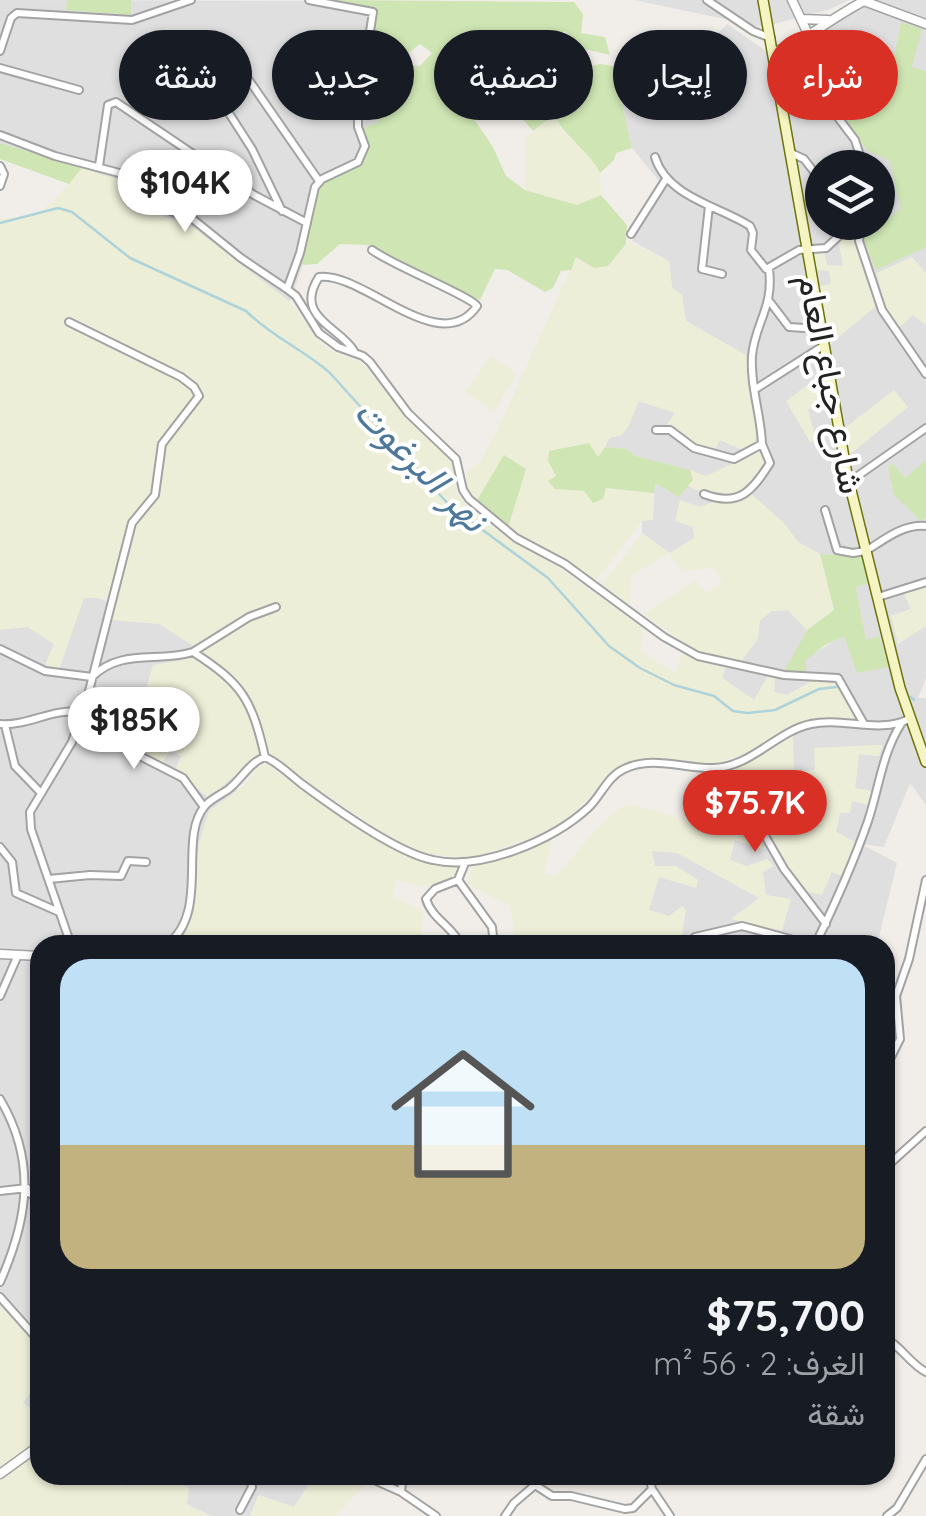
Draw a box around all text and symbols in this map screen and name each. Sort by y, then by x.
chip: شقة [119,30,252,120]
chip: جديد [272,30,414,120]
chip: تصفية [434,30,593,120]
chip: إيجار [613,30,747,120]
chip: شراء [767,30,898,120]
pin: $104K [115,150,255,235]
map controls [805,150,895,240]
button: layers [805,150,895,240]
text: $104K [140,162,230,202]
street label: شارع جباع العام [786,270,875,498]
water label: نهر البرغوت [345,387,500,543]
pin: $185K [64,687,204,772]
text: $185K [90,699,178,739]
pin: $75.7K [674,770,836,855]
text: $75.7K [705,782,805,822]
icon: home [373,1024,553,1204]
text: $75,700 [706,1289,865,1342]
text: الغرف: 2 · 56 m² [653,1343,865,1383]
text: شقة [807,1393,865,1433]

